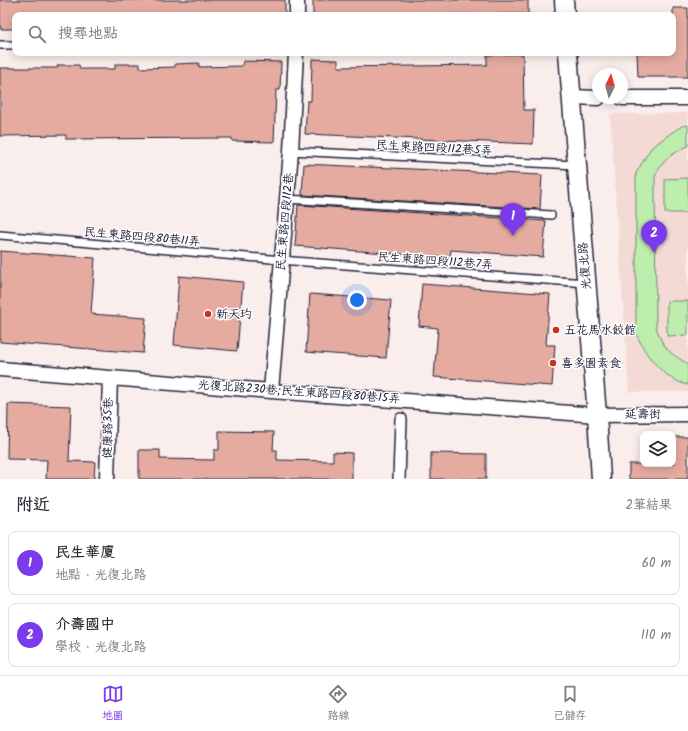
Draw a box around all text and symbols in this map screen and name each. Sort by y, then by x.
search box [12,12,676,56]
text: 搜尋地點 [58,22,118,46]
icon: search [26,23,48,45]
north arrow [592,68,628,104]
street label: 民生東路四段112巷5弄 [375,135,493,161]
street label: 民生東路四段112巷 [271,172,299,272]
pin: 1 [500,203,526,236]
pin: 2 [641,220,667,253]
street label: 民生東路四段80巷11弄 [83,222,201,252]
street label: 光復北路 [573,241,597,291]
street label: 民生東路四段112巷7弄 [376,247,494,275]
your location [347,290,367,310]
place label: 新天玓 [216,305,252,324]
marker: 新天玓 [203,309,213,319]
place label: 五花馬水餃館 [564,321,636,340]
marker: 五花馬水餃館 [551,325,561,335]
place label: 喜多園素食 [561,354,621,373]
marker: 喜多園素食 [548,358,558,368]
street label: 光復北路230巷;民生東路四段80巷15弄 [197,375,401,409]
street label: 健康路35巷 [98,397,118,459]
street label: 延壽街 [625,405,661,424]
map controls [640,431,676,467]
button: layers [640,431,676,467]
text: 附近 [16,492,50,519]
text: 2筆結果 [625,495,672,516]
text: 民生華廈 [55,541,115,565]
text: 1 [28,553,32,574]
text: 60 m [642,553,671,574]
text: 地點 · 光復北路 [55,565,147,586]
text: 介壽國中 [55,613,115,637]
text: 2 [26,625,34,646]
text: 110 m [641,625,671,646]
text: 學校 · 光復北路 [55,637,147,658]
tab: 地圖 [102,683,124,725]
tab: 路線 [327,683,349,725]
tab: 已儲存 [553,683,586,725]

